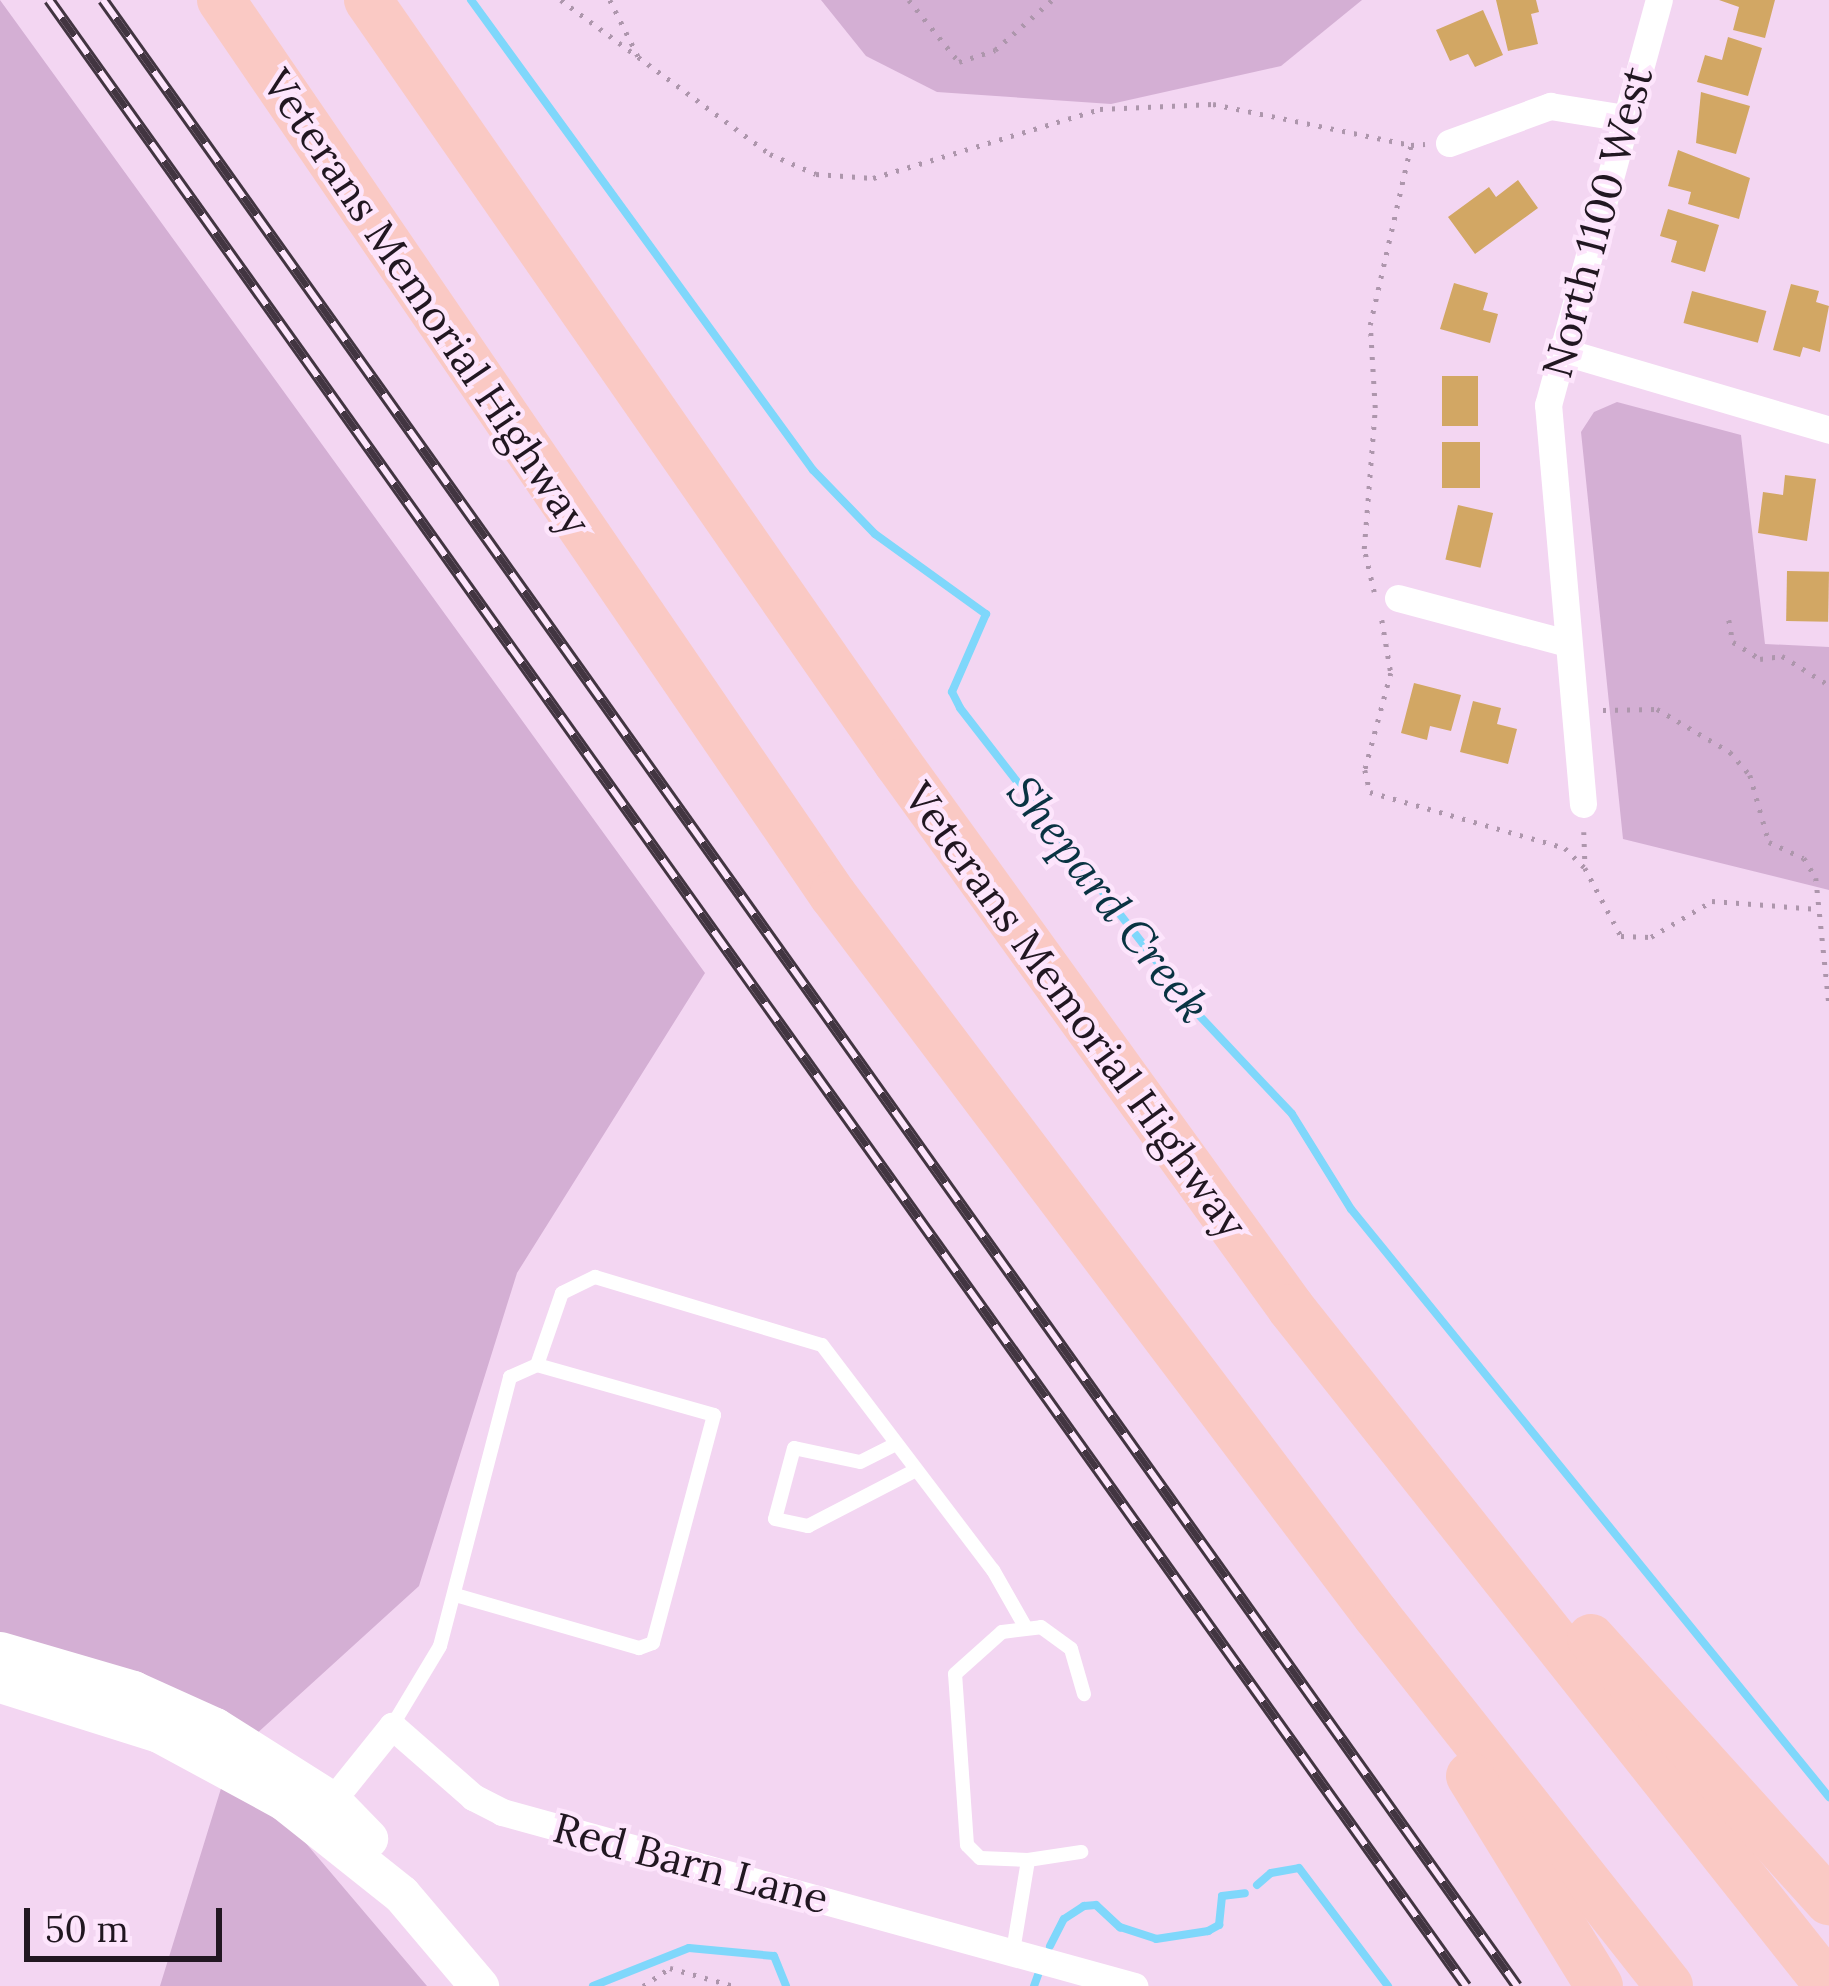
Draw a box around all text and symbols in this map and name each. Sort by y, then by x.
street label: Veterans Memorial Highway [252,60,602,544]
street label: North 1100 West [1531,61,1663,383]
water label: Shepard Creek [996,765,1222,1033]
street label: Veterans Memorial Highway [894,773,1258,1247]
street label: Red Barn Lane [548,1802,834,1924]
scale bar [30,1884,228,1958]
text: 50 m [45,1906,129,1952]

